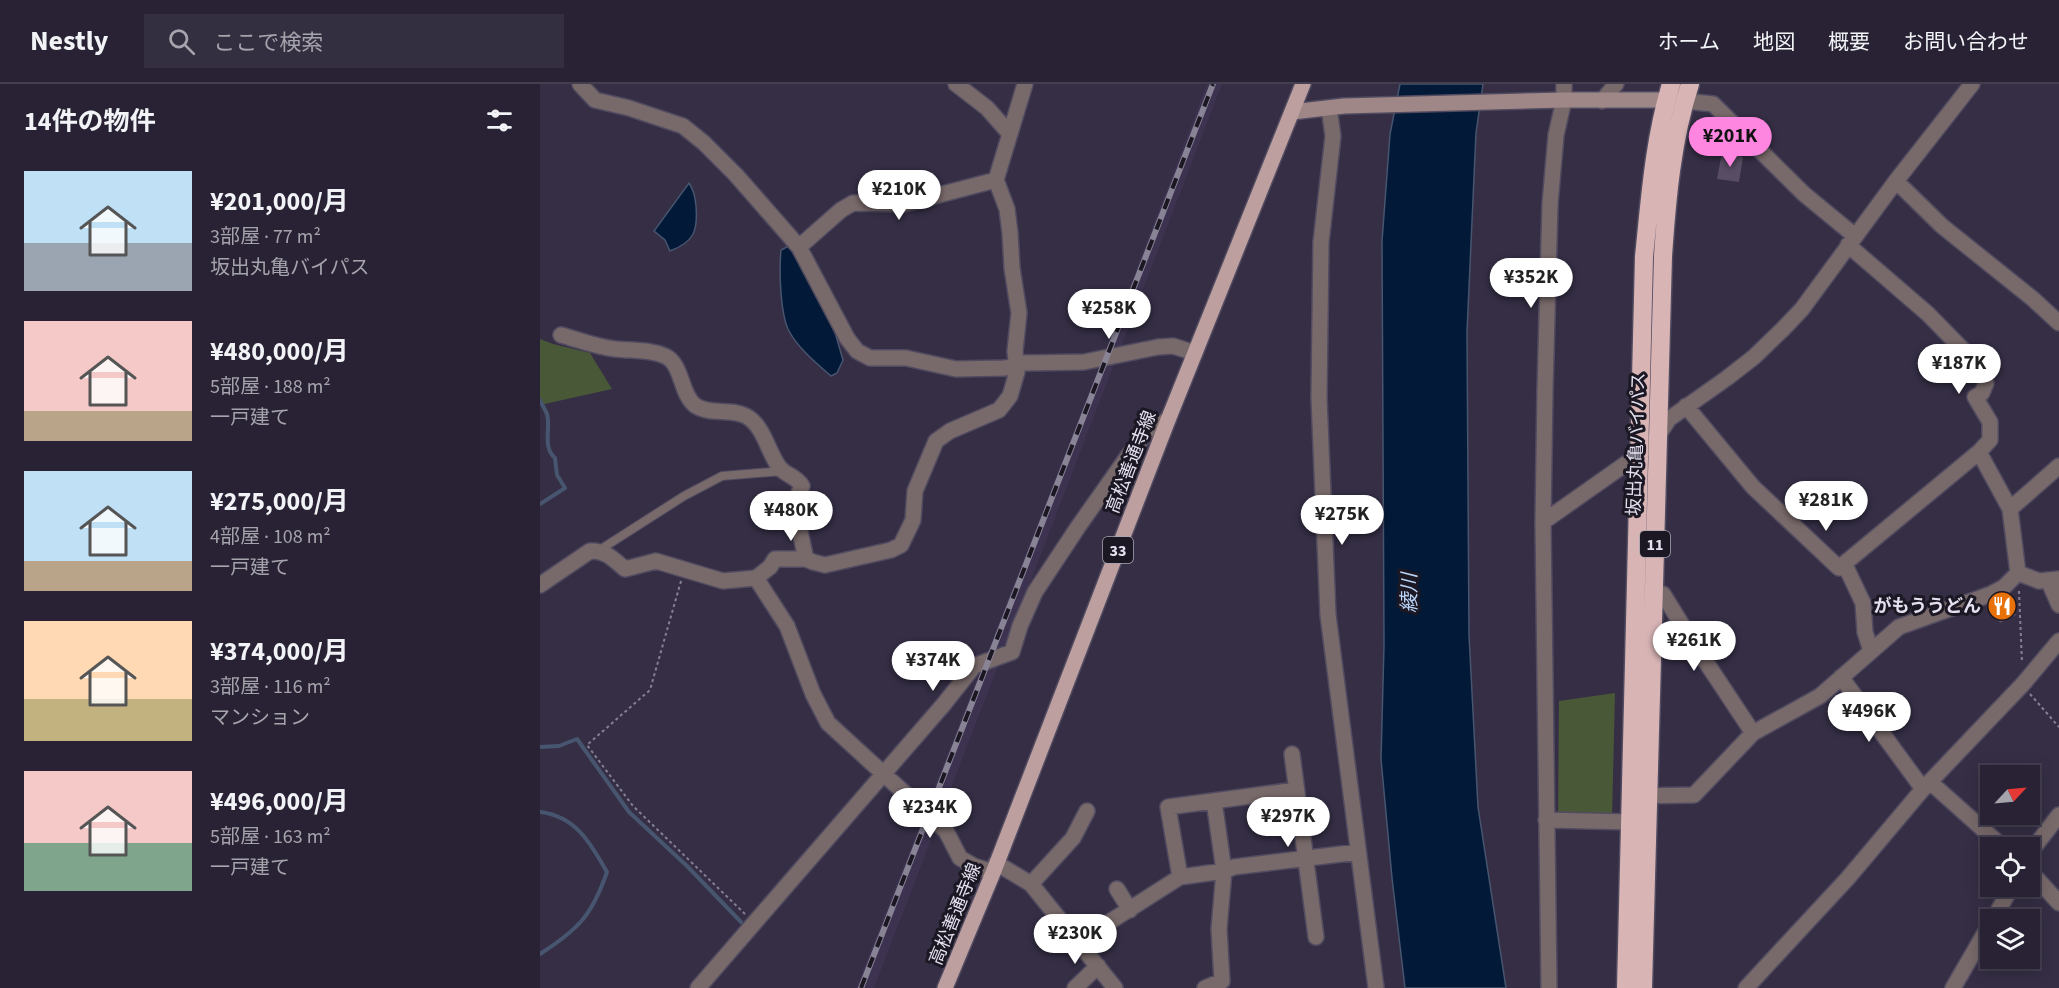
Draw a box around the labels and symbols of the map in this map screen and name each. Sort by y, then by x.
pin: ¥201K [1688,117,1772,168]
pin: ¥210K [857,170,941,221]
pin: ¥352K [1489,258,1573,309]
pin: ¥258K [1067,289,1151,340]
pin: ¥187K [1917,344,2001,395]
street label: 坂出丸亀バイパス [1622,372,1651,516]
street label: 高松善通寺線 [1100,407,1162,517]
pin: ¥281K [1784,481,1868,532]
pin: ¥480K [749,491,833,542]
pin: ¥275K [1300,495,1384,546]
road number: 11 [1640,531,1670,557]
road number: 33 [1103,537,1133,563]
water label: 綾川 [1396,571,1424,613]
restaurant icon: がもううどん [1986,590,2018,622]
place label: がもううどん [1874,594,1981,619]
pin: ¥261K [1652,621,1736,672]
pin: ¥374K [891,641,975,692]
pin: ¥496K [1827,692,1911,743]
north arrow [1980,765,2040,825]
pin: ¥234K [888,788,972,839]
pin: ¥297K [1246,797,1330,848]
street label: 高松善通寺線 [924,859,987,969]
pin: ¥230K [1033,914,1117,965]

